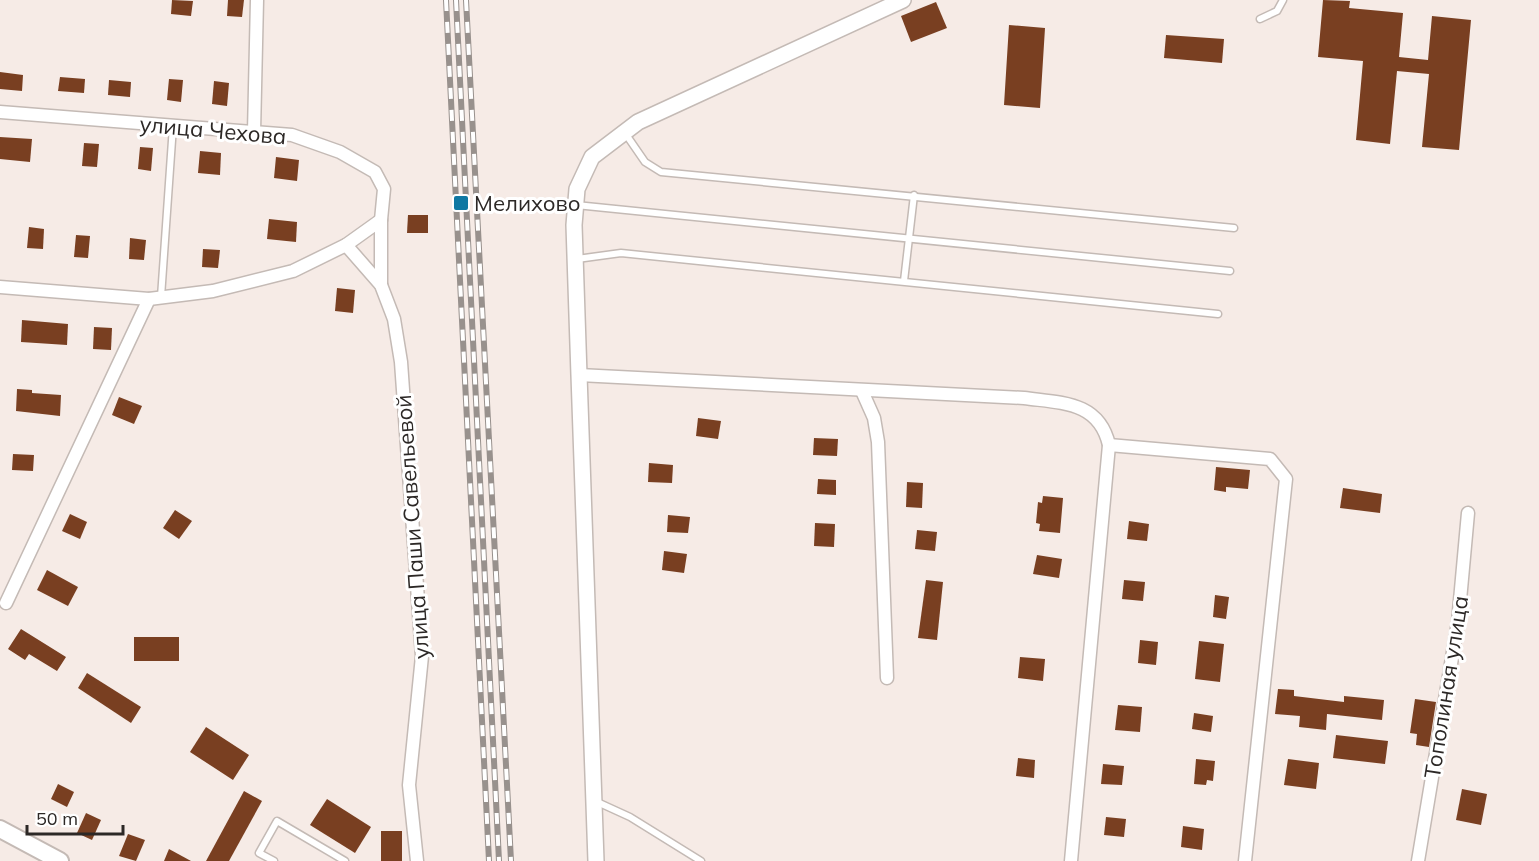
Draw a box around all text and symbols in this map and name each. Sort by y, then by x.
street label: улица Чехова [138,110,288,150]
place label: Мелихово [474,189,581,217]
marker: Мелихово [452,194,470,212]
street label: улица Паши Савельевой [389,394,435,660]
street label: Тополиная улица [1418,594,1474,780]
scale bar [27,798,123,836]
text: 50 m [36,807,78,830]

